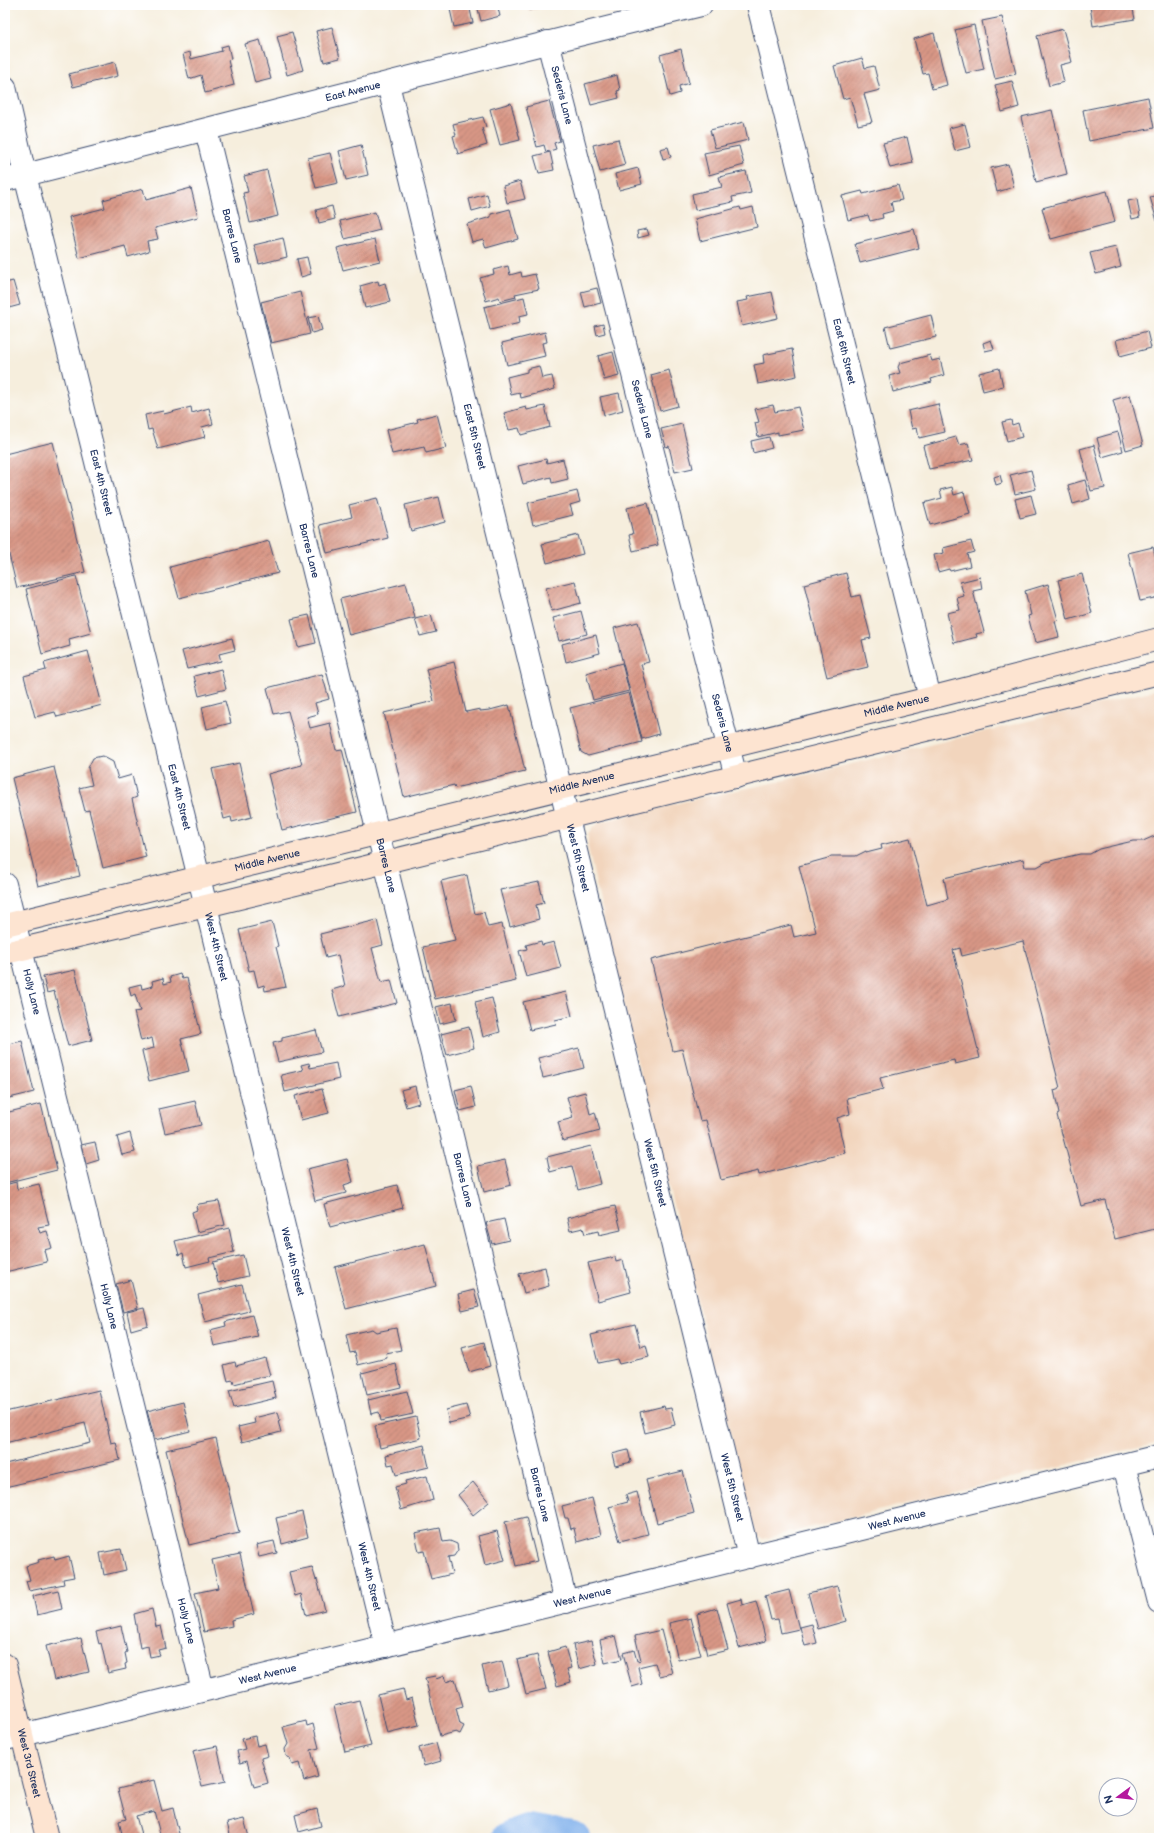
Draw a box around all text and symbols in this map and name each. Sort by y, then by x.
street label: Sederis Lane [548,65,575,126]
street label: East Avenue [324,79,382,104]
street label: Barres Lane [219,207,244,265]
street label: East 6th Street [830,317,858,386]
street label: Sederis Lane [629,379,655,440]
street label: East 5th Street [461,402,488,471]
street label: East 4th Street [87,448,115,517]
street label: Barres Lane [296,522,321,579]
street label: Middle Avenue [863,692,931,720]
street label: Sederis Lane [709,693,735,754]
street label: East 4th Street [165,763,193,831]
street label: Middle Avenue [548,770,616,797]
street label: West 5th Street [564,823,592,893]
street label: Barres Lane [373,837,398,894]
street label: Middle Avenue [233,847,301,874]
street label: West 4th Street [202,911,230,982]
street label: Holly Lane [20,968,43,1016]
street label: West 5th Street [641,1138,669,1208]
street label: Barres Lane [450,1151,475,1209]
street label: West 4th Street [278,1226,307,1297]
street label: Holly Lane [97,1282,120,1331]
street label: West 5th Street [718,1452,746,1523]
street label: Barres Lane [527,1466,552,1523]
street label: West Avenue [867,1507,927,1533]
street label: West 4th Street [355,1541,383,1612]
street label: West Avenue [552,1585,612,1610]
street label: Holly Lane [175,1597,197,1645]
street label: West Avenue [238,1662,298,1688]
street label: West 3rd Street [15,1727,43,1799]
north arrow [1098,1777,1138,1817]
text: N [1101,1794,1116,1805]

